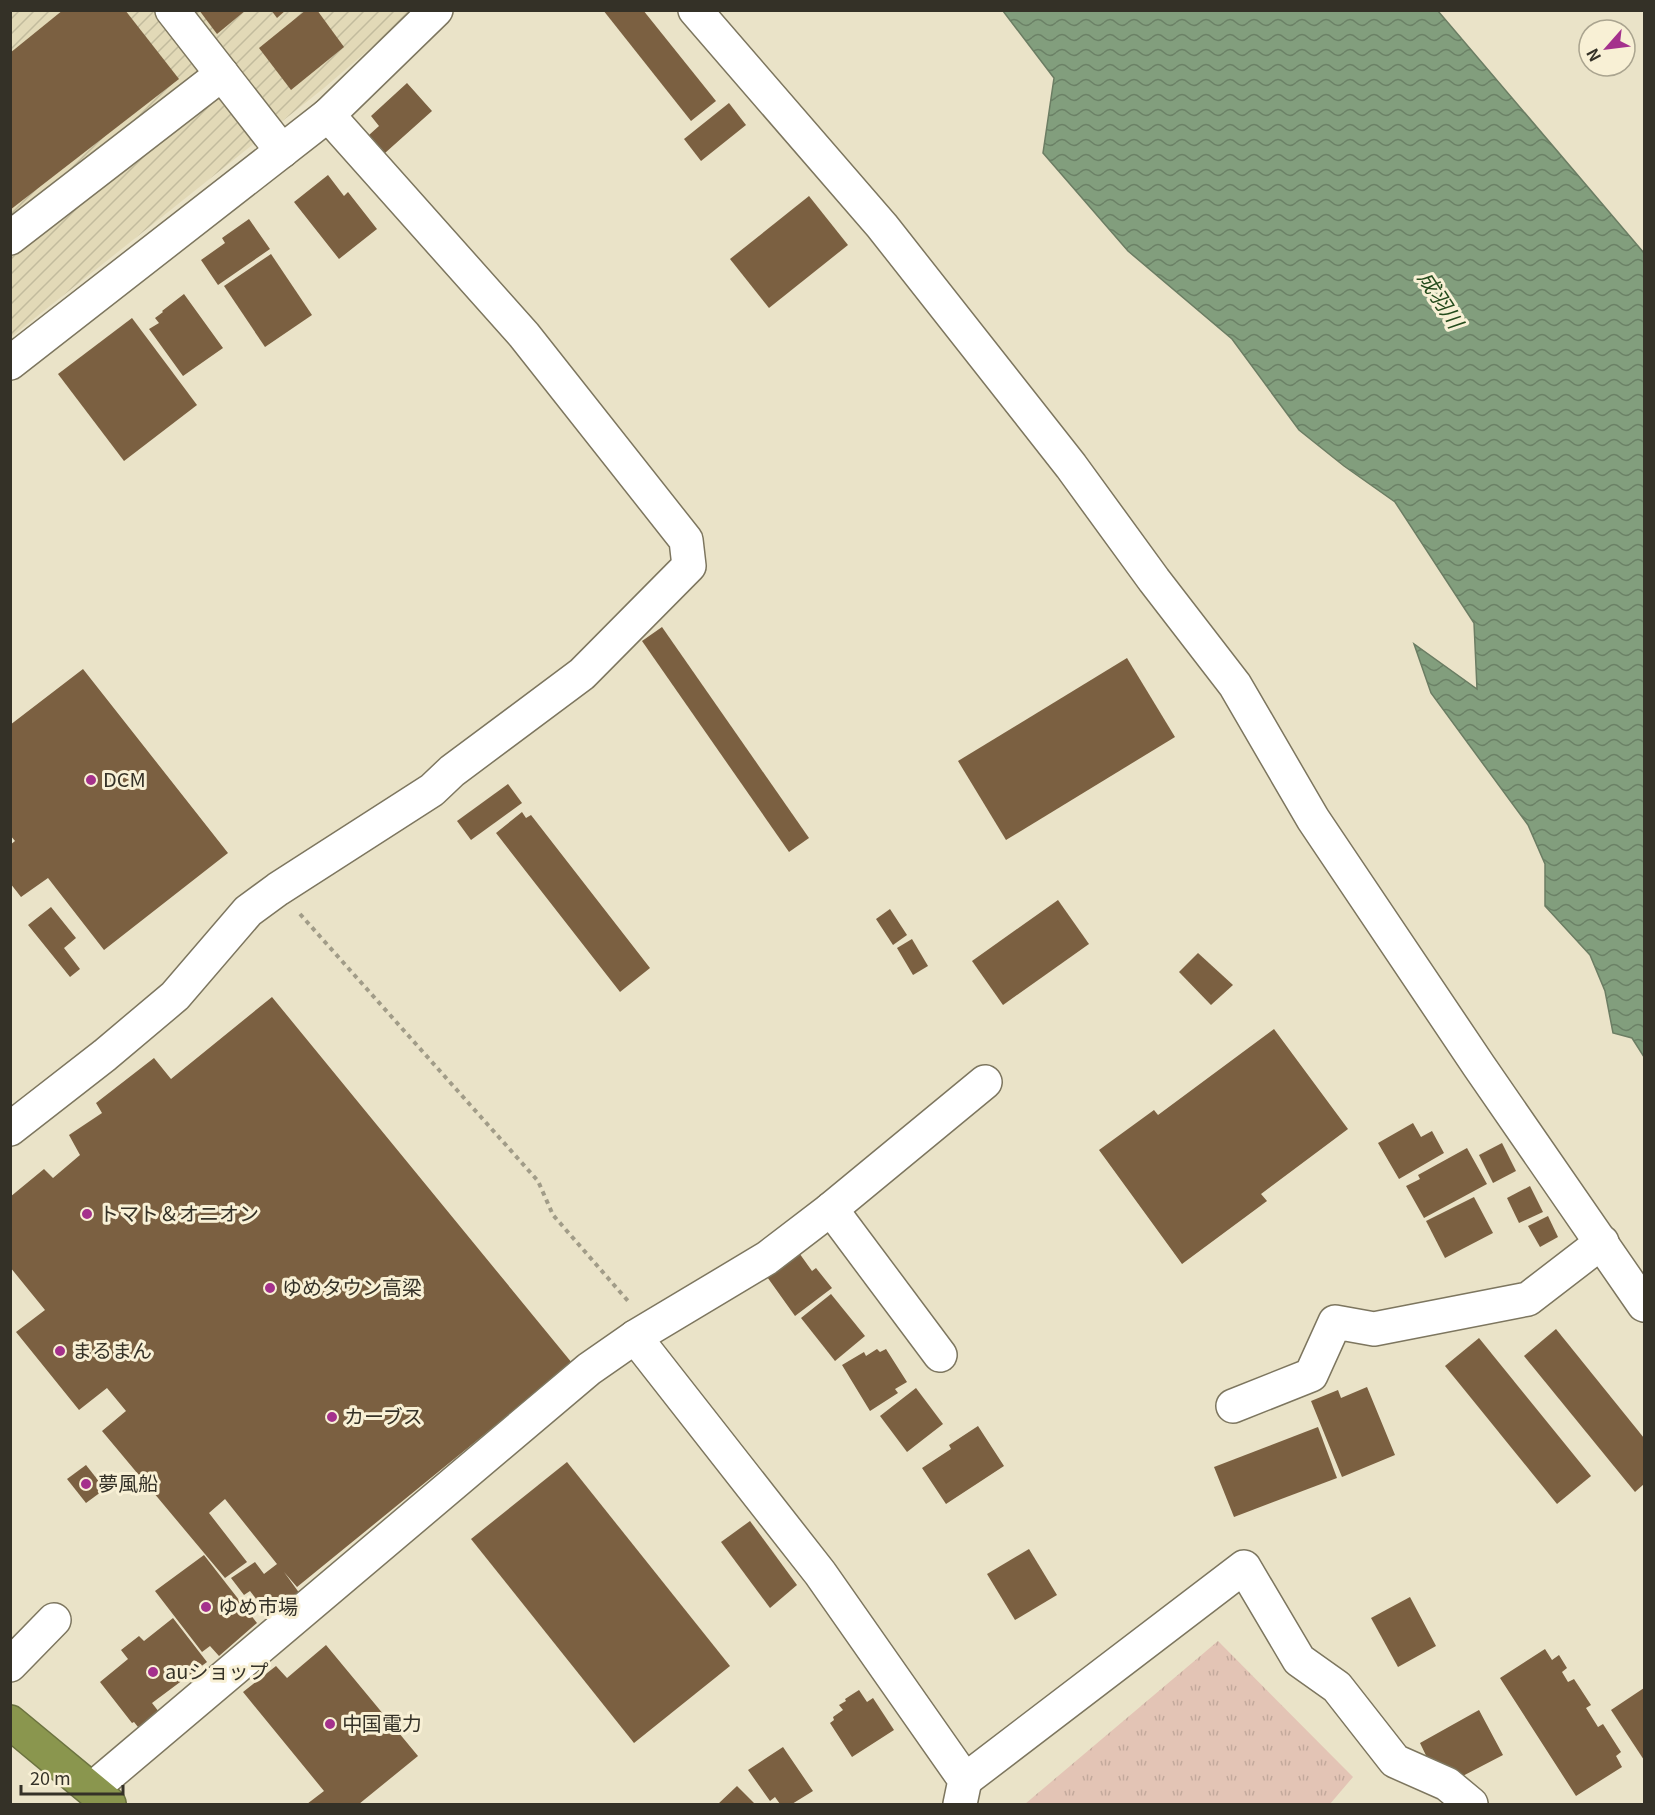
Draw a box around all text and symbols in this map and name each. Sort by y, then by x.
north arrow [1577,18,1637,78]
text: N [1579,45,1606,66]
water label: 成羽川 [1412,264,1473,335]
place label: DCM [103,764,146,793]
marker: DCM [84,773,98,787]
place label: トマト＆オニオン [99,1198,259,1227]
marker: トマト＆オニオン [80,1207,94,1221]
place label: ゆめタウン高梁 [282,1272,422,1301]
marker: ゆめタウン高梁 [263,1281,277,1295]
place label: まるまん [72,1335,152,1364]
marker: まるまん [53,1344,67,1358]
place label: カーブス [344,1401,423,1430]
marker: カーブス [325,1410,339,1424]
place label: 夢風船 [98,1468,158,1497]
marker: 夢風船 [79,1477,93,1491]
place label: ゆめ市場 [218,1591,298,1620]
marker: ゆめ市場 [199,1600,213,1614]
place label: auショップ [165,1656,268,1685]
marker: auショップ [146,1665,160,1679]
place label: 中国電力 [342,1708,422,1737]
marker: 中国電力 [323,1717,337,1731]
scale bar [21,1758,123,1796]
text: 20 m [30,1764,71,1790]

